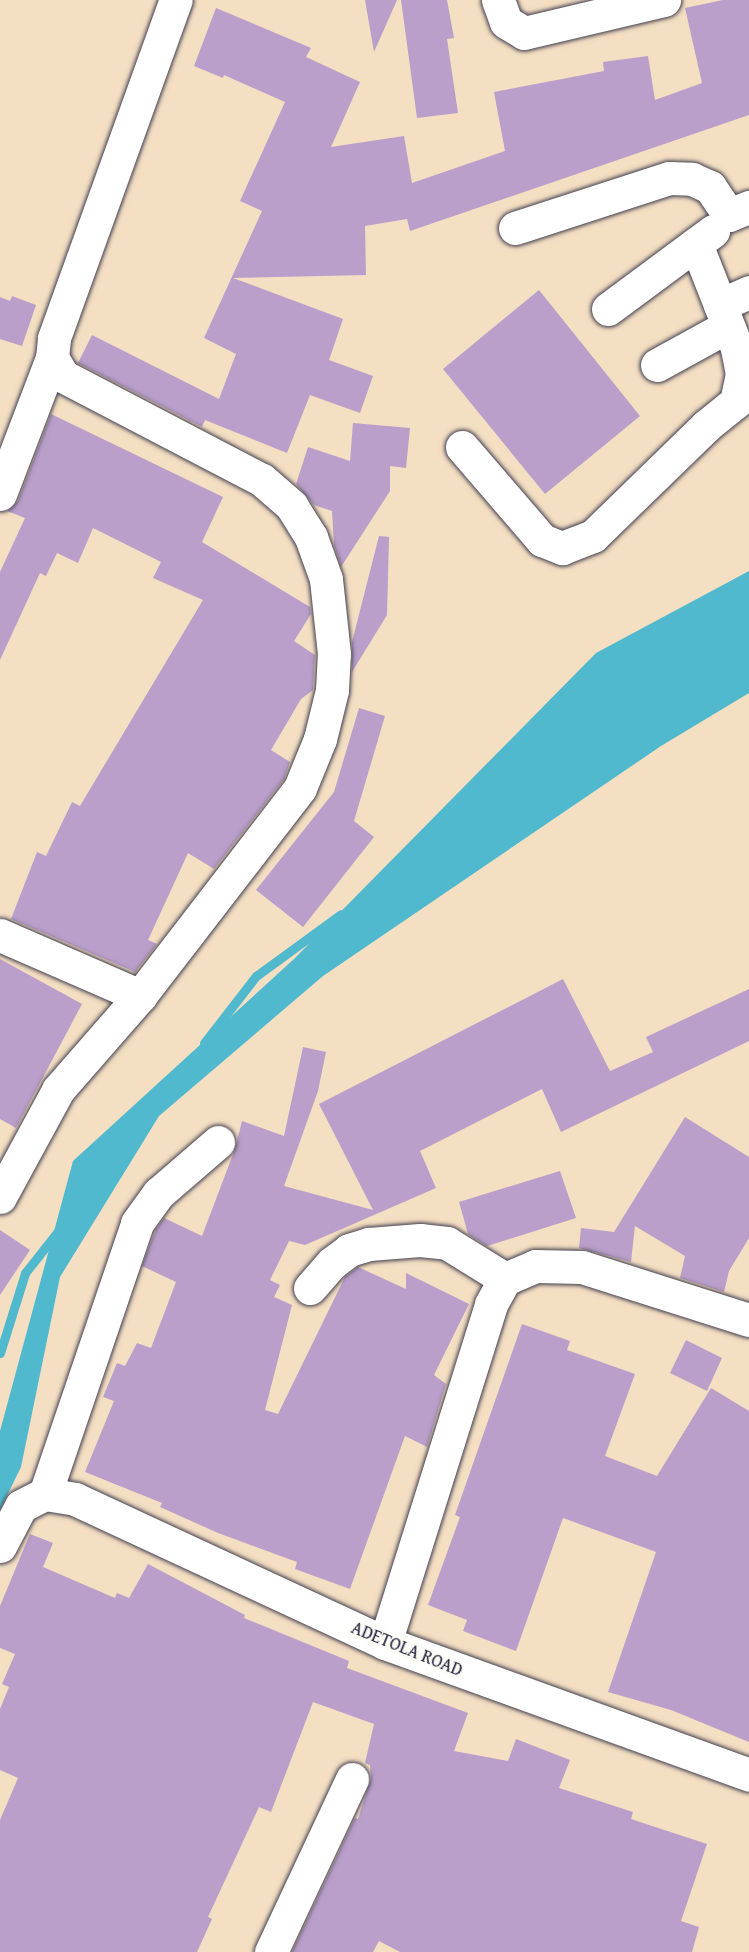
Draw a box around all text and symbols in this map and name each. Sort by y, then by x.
street label: ADETOLA ROAD [348,1617,466,1681]

